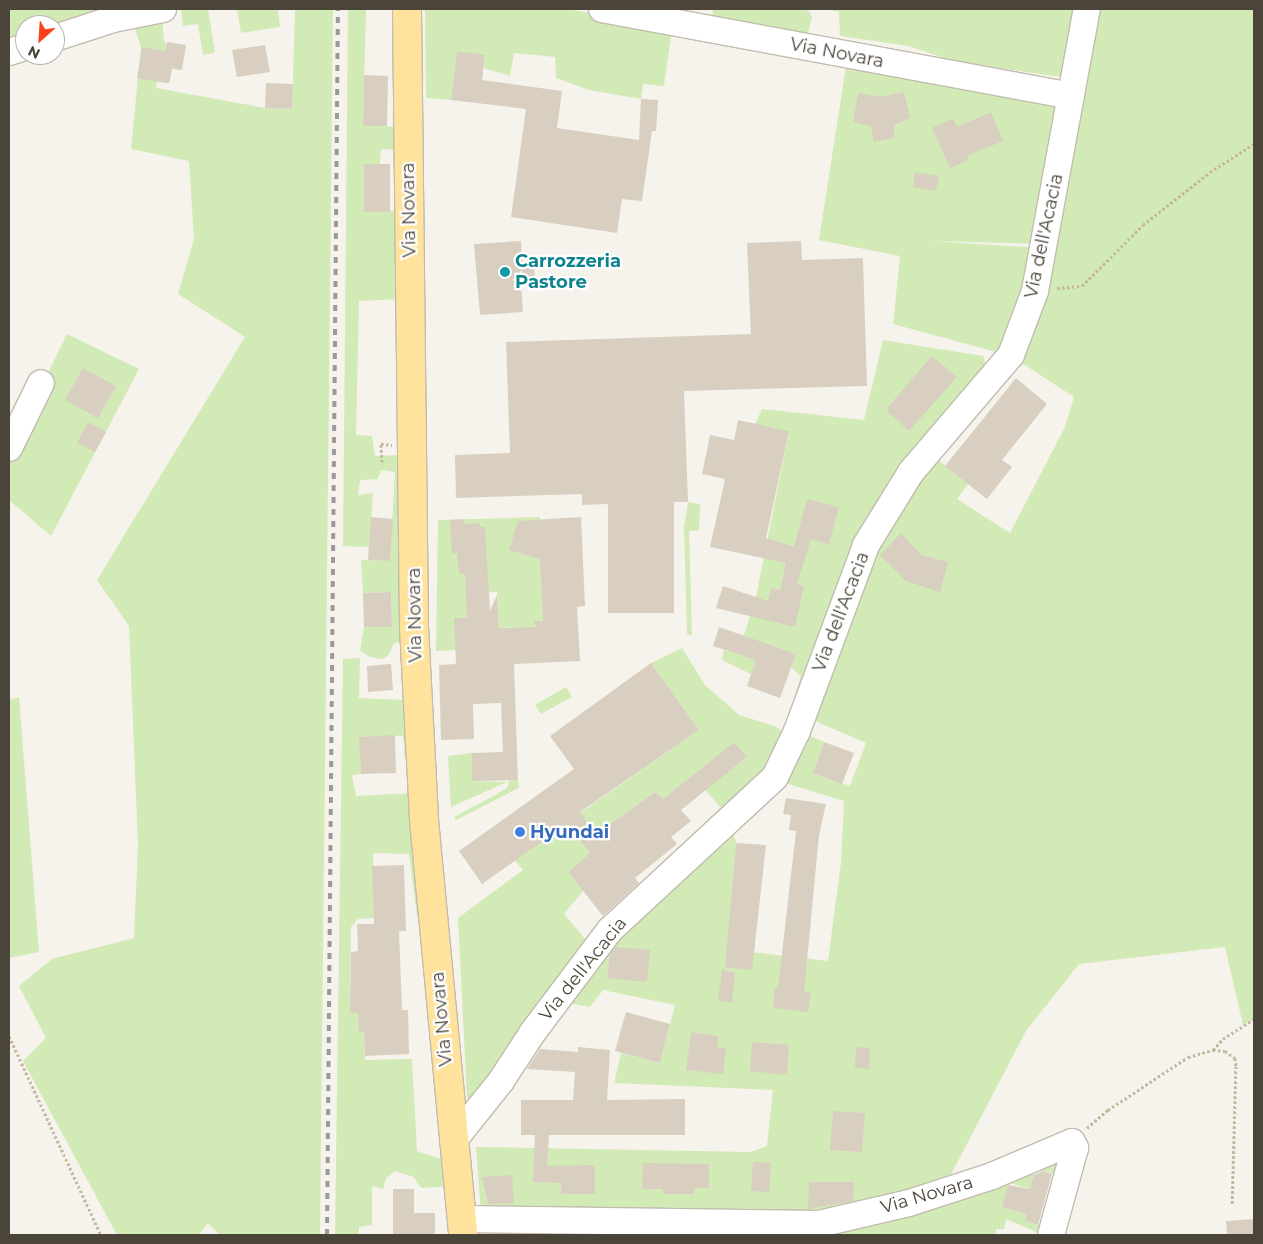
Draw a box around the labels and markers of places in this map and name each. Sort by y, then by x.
place label: Carrozzeria Pastore [515,251,621,294]
marker: Carrozzeria Pastore [499,266,511,278]
place label: Hyundai [530,821,609,843]
marker: Hyundai [514,826,526,838]

